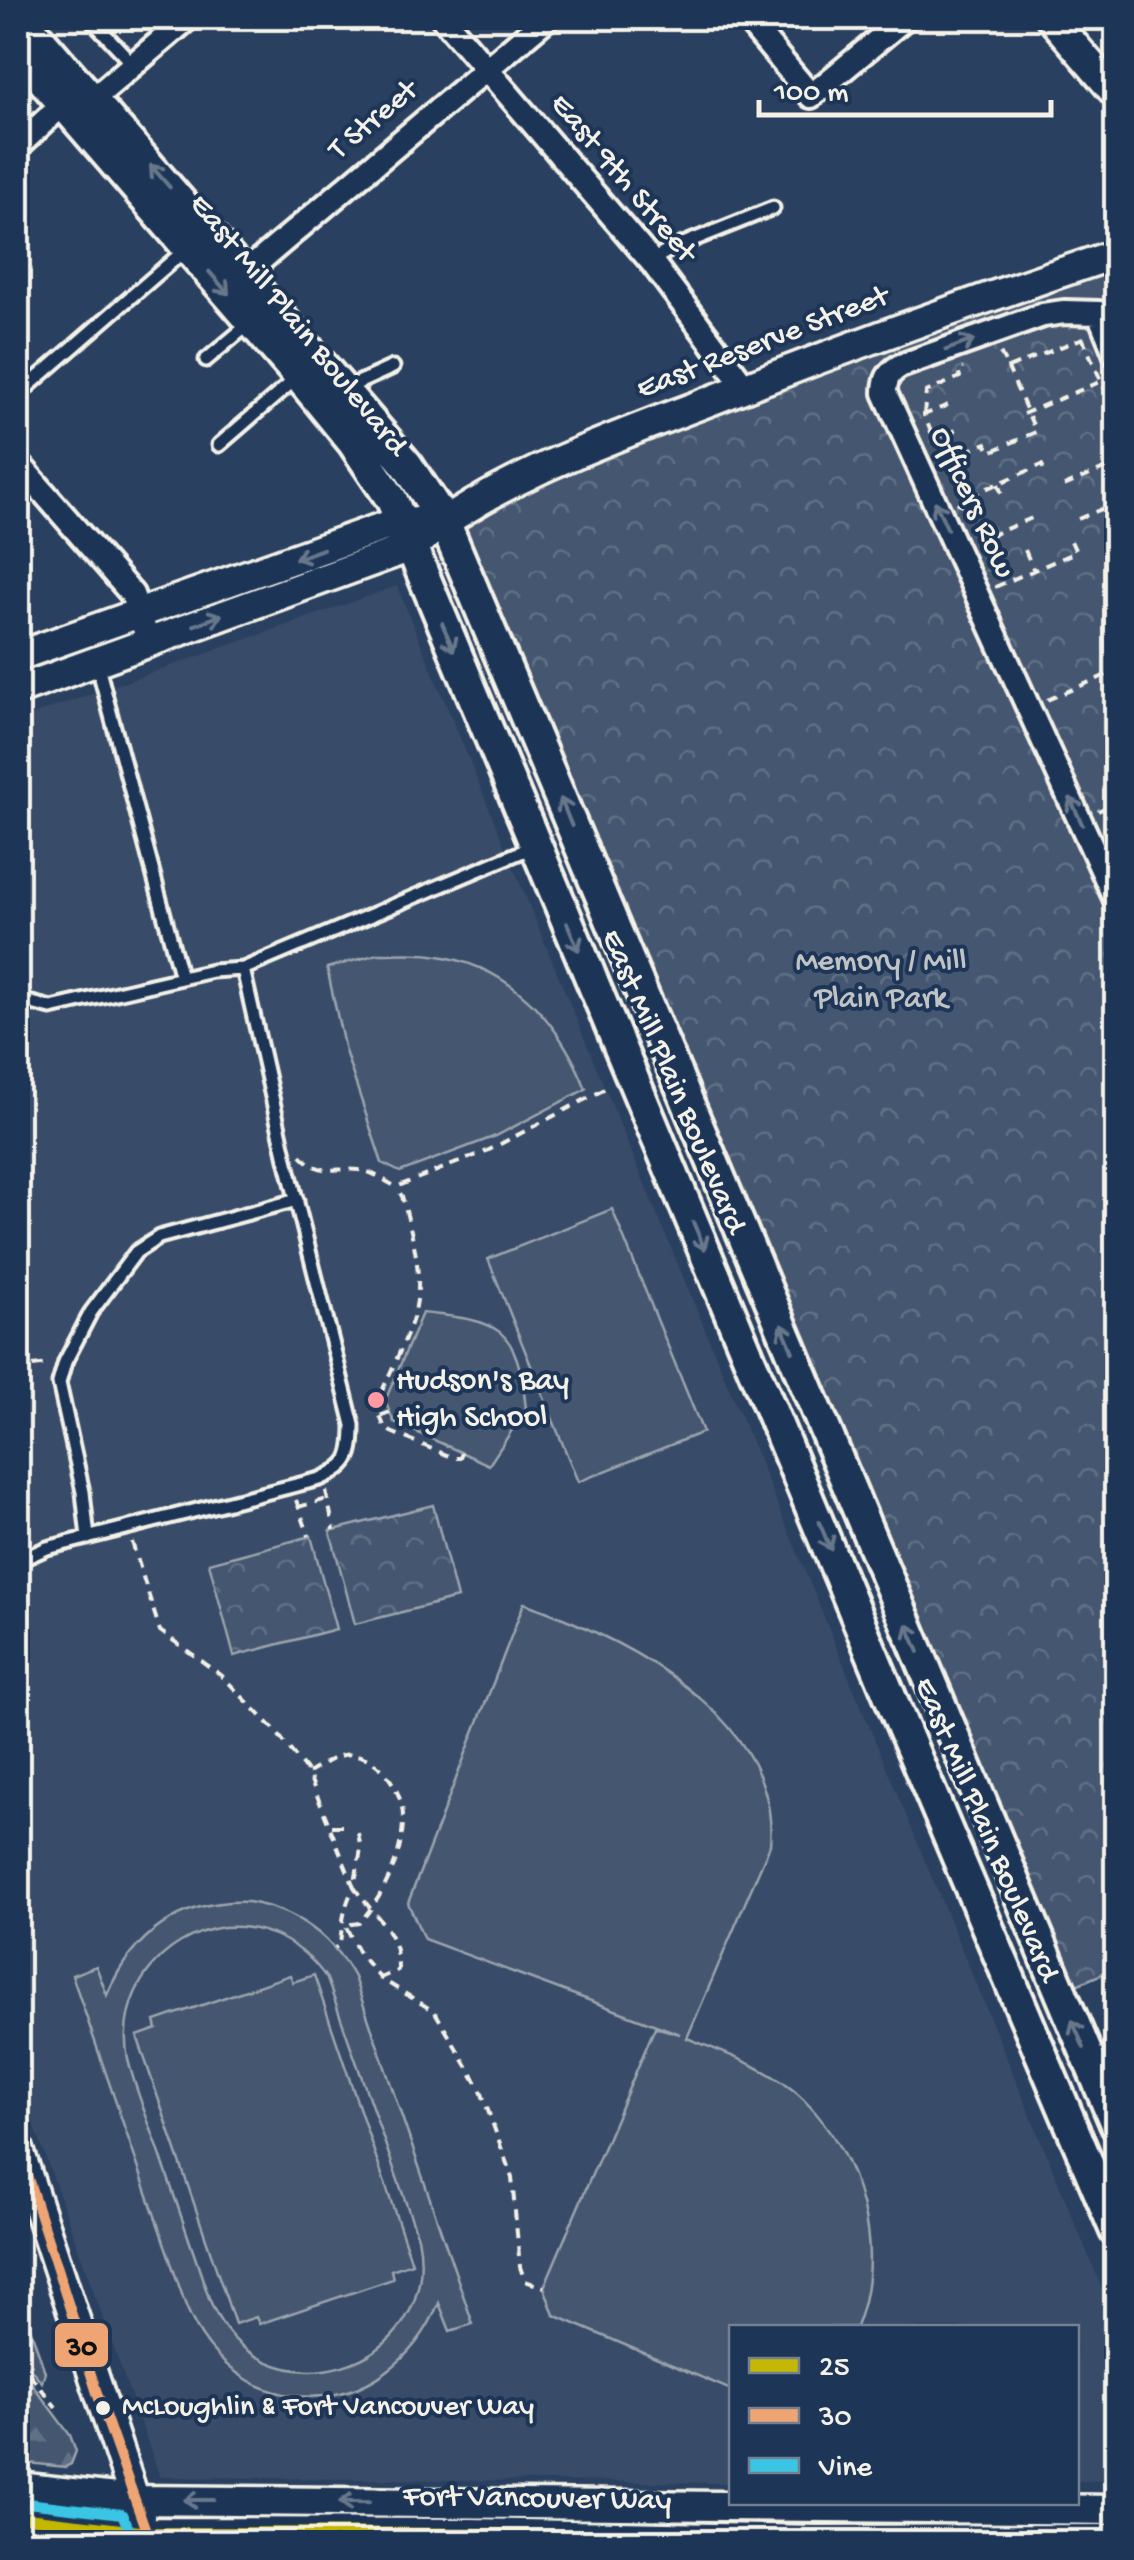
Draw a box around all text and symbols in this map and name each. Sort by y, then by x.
scale bar [759,55,1052,117]
street label: T Street [320,71,429,171]
text: 100 m [773,77,849,112]
street label: East 9th Street [540,87,706,274]
one-way arrow [149,163,171,189]
street label: East Mill Plain Boulevard [179,187,416,467]
one-way arrow [207,270,230,295]
street label: East Reserve Street [632,277,897,410]
one-way arrow [944,335,975,353]
street label: Officers Row [920,422,1023,585]
one-way arrow [931,500,949,531]
one-way arrow [293,546,325,564]
one-way arrow [192,610,222,628]
one-way arrow [441,621,459,652]
one-way arrow [1066,796,1084,827]
one-way arrow [556,798,574,828]
one-way arrow [566,921,584,952]
street label: East Mill Plain Boulevard [591,924,754,1242]
park label: Memory / Mill Plain Park [795,944,967,1019]
one-way arrow [691,1220,709,1251]
one-way arrow [777,1323,795,1354]
place label: Hudson's Bay High School [396,1363,569,1438]
marker: Hudson's Bay High School [365,1389,387,1411]
one-way arrow [818,1520,836,1551]
one-way arrow [903,1623,921,1653]
street label: East Mill Plain Boulevard [904,1672,1067,1990]
one-way arrow [1068,2020,1086,2050]
line badge: 30 [53,2321,110,2369]
legend [729,2325,1079,2505]
text: 30 [66,2333,97,2366]
text: 25 [819,2352,849,2387]
place label: McLoughlin & Fort Vancouver Way [122,2391,534,2426]
marker: McLoughlin & Fort Vancouver Way [93,2398,113,2418]
text: 30 [818,2402,852,2437]
text: Vine [818,2452,872,2487]
street label: Fort Vancouver Way [401,2479,672,2521]
one-way arrow [183,2490,216,2510]
one-way arrow [339,2492,372,2512]

